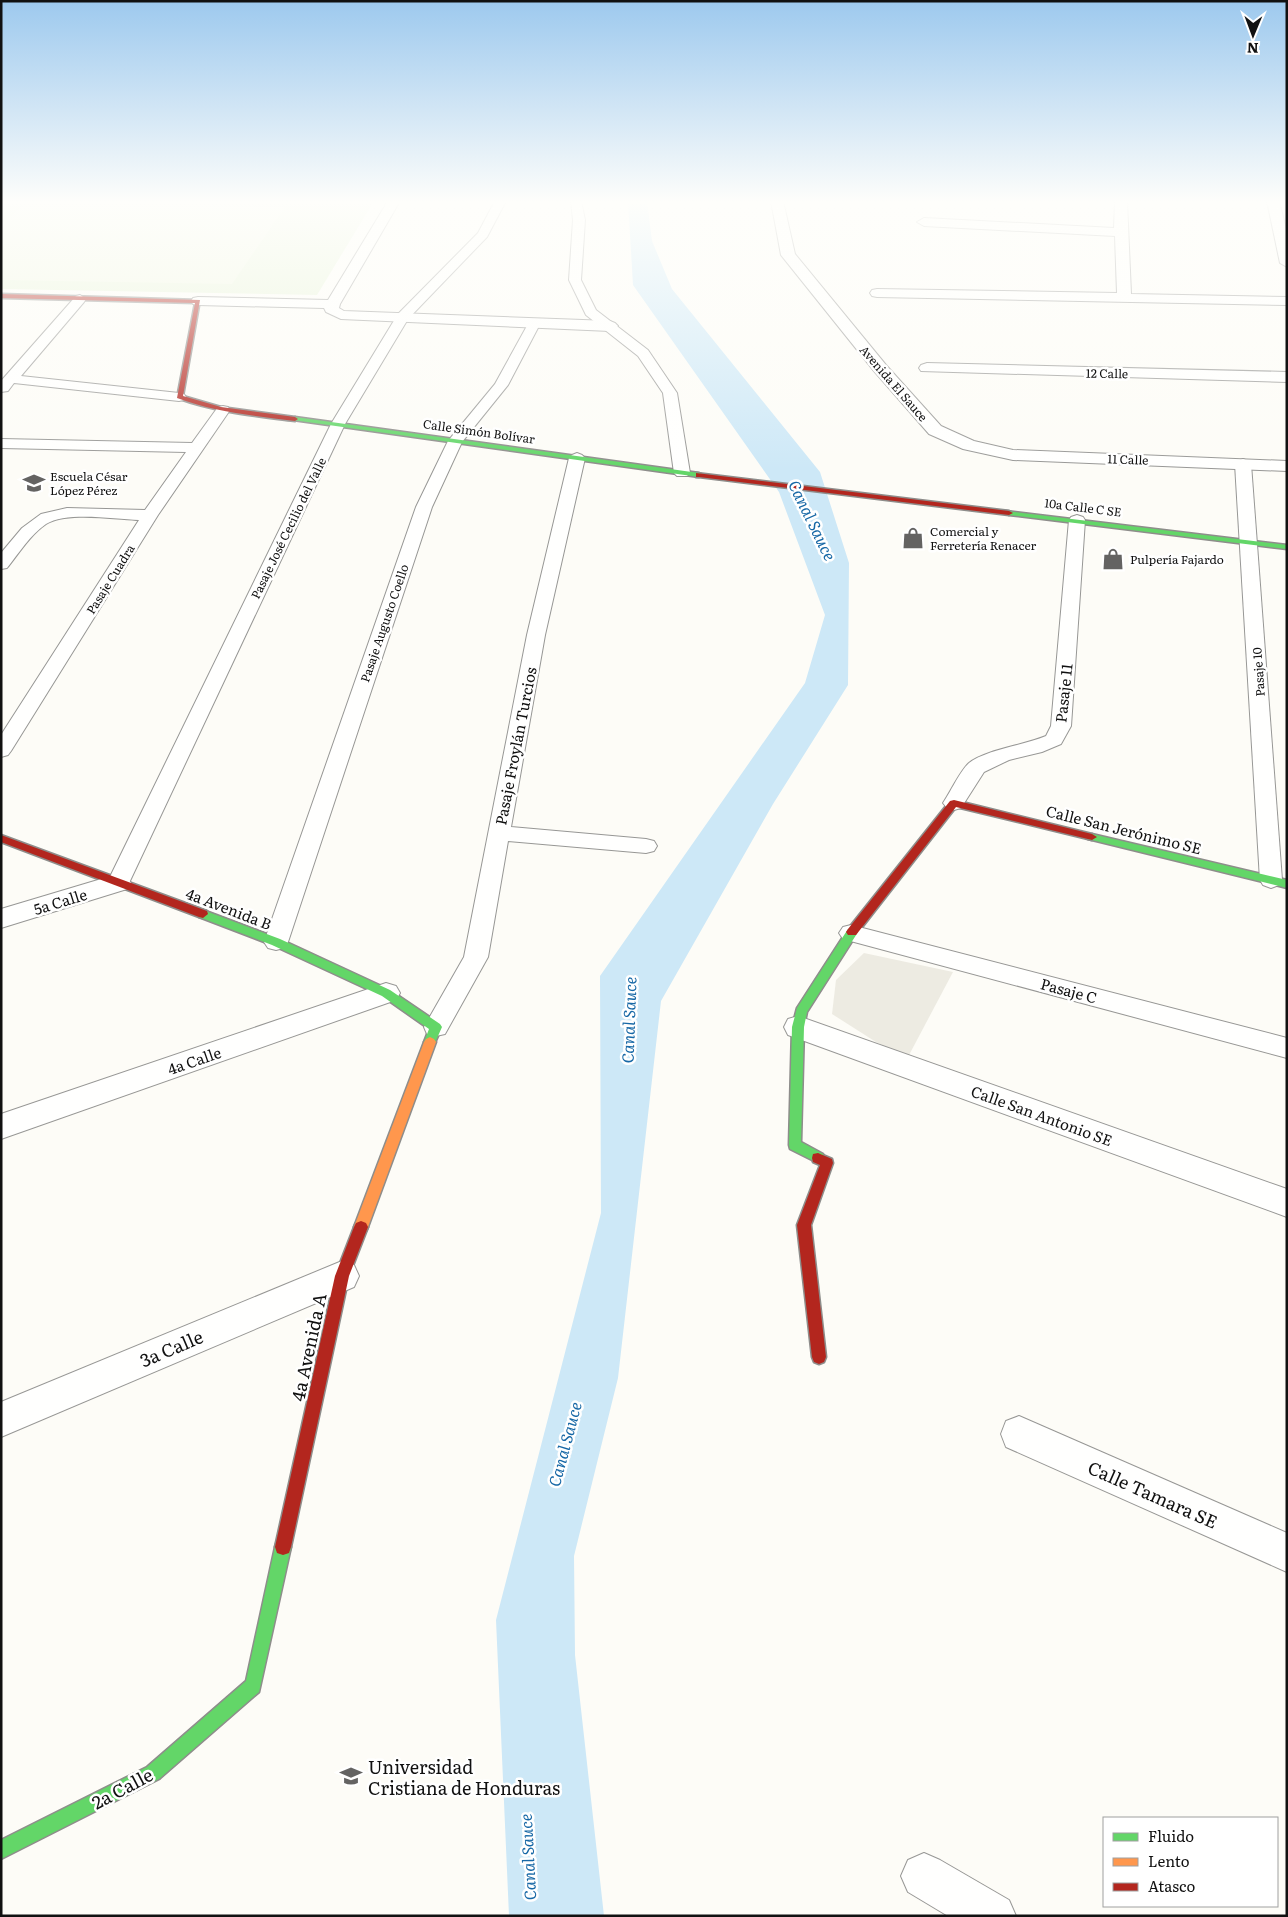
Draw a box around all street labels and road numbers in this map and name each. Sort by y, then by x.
street label: Avenida El Sauce [856,341,932,425]
street label: 12 Calle [1086,364,1128,382]
street label: Calle Simón Bolívar [422,414,536,448]
street label: 11 Calle [1107,449,1149,469]
street label: Pasaje José Cecilio del Valle [246,454,330,602]
street label: 10a Calle C SE [1043,493,1123,521]
street label: Pasaje Cuadra [81,540,139,617]
street label: Pasaje Augusto Coello [355,562,413,684]
street label: Pasaje 10 [1247,647,1269,697]
street label: Pasaje 11 [1048,662,1078,724]
street label: Pasaje Froylán Turcios [488,665,542,827]
street label: Calle San Jerónimo SE [1044,799,1204,859]
street label: 4a Avenida B [183,881,275,935]
street label: 5a Calle [30,882,90,920]
street label: Pasaje C [1038,971,1100,1009]
street label: 4a Calle [164,1040,224,1080]
street label: Calle San Antonio SE [968,1079,1116,1151]
street label: 4a Avenida A [283,1291,333,1403]
street label: 3a Calle [135,1323,207,1373]
street label: Calle Tamara SE [1084,1453,1222,1535]
street label: 2a Calle [87,1761,157,1815]

